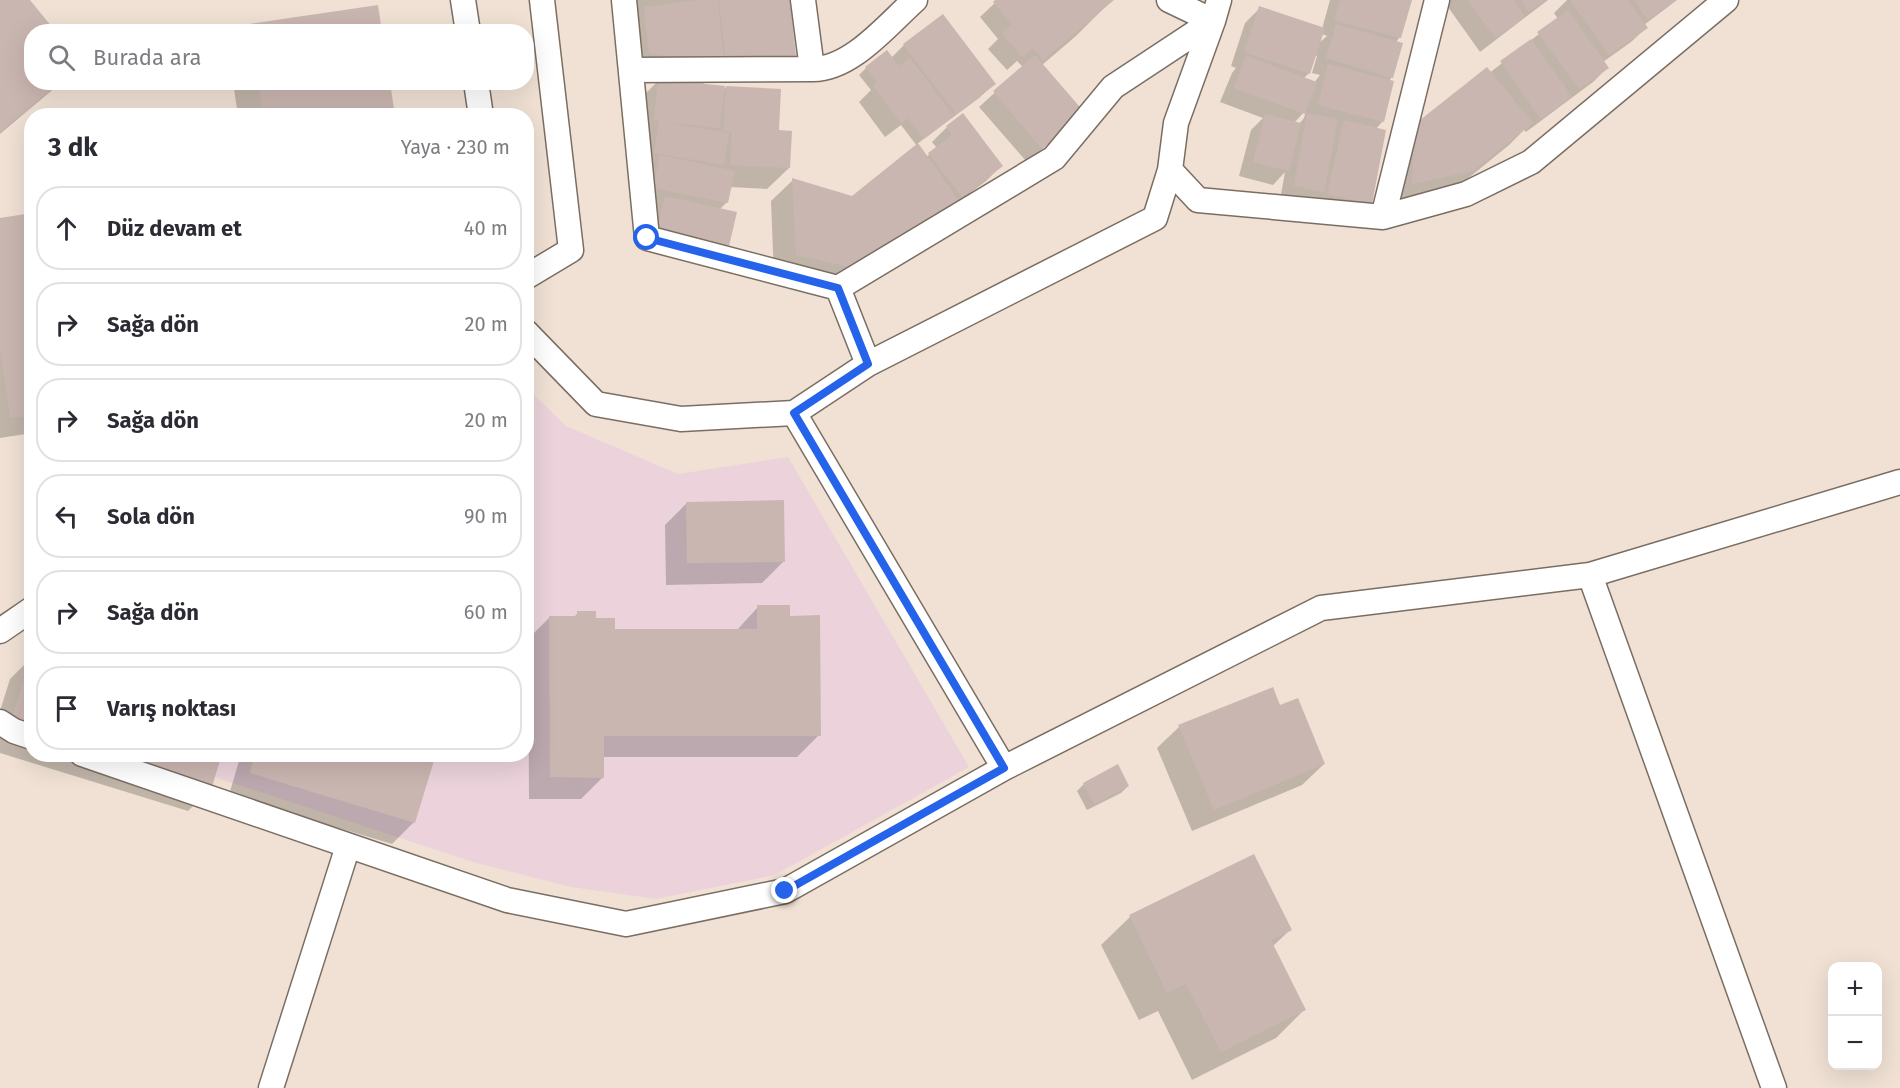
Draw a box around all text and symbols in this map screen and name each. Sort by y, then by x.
search box [24,24,534,90]
icon: search [45,41,78,74]
text: Burada ara [93,44,201,71]
text: 3 dk [48,132,98,163]
text: Yaya · 230 m [401,135,510,159]
icon: ahead [50,212,83,245]
text: Düz devam et [107,215,242,242]
text: 40 m [464,216,508,240]
route start [633,224,659,250]
icon: right [50,308,83,341]
text: Sağa dön [107,311,199,338]
text: 20 m [465,312,508,336]
icon: right [50,404,83,437]
text: Sağa dön [107,407,199,434]
text: 20 m [465,408,508,432]
icon: left [50,500,83,533]
text: Sola dön [107,503,195,530]
text: 90 m [464,504,508,528]
icon: right [50,596,83,629]
text: Sağa dön [107,599,199,626]
text: 60 m [464,600,508,624]
icon: arrive [50,692,83,725]
text: Varış noktası [107,695,236,722]
route end [771,877,797,903]
map controls [1828,962,1882,1070]
button: + [1828,962,1882,1016]
button: − [1828,1016,1882,1070]

